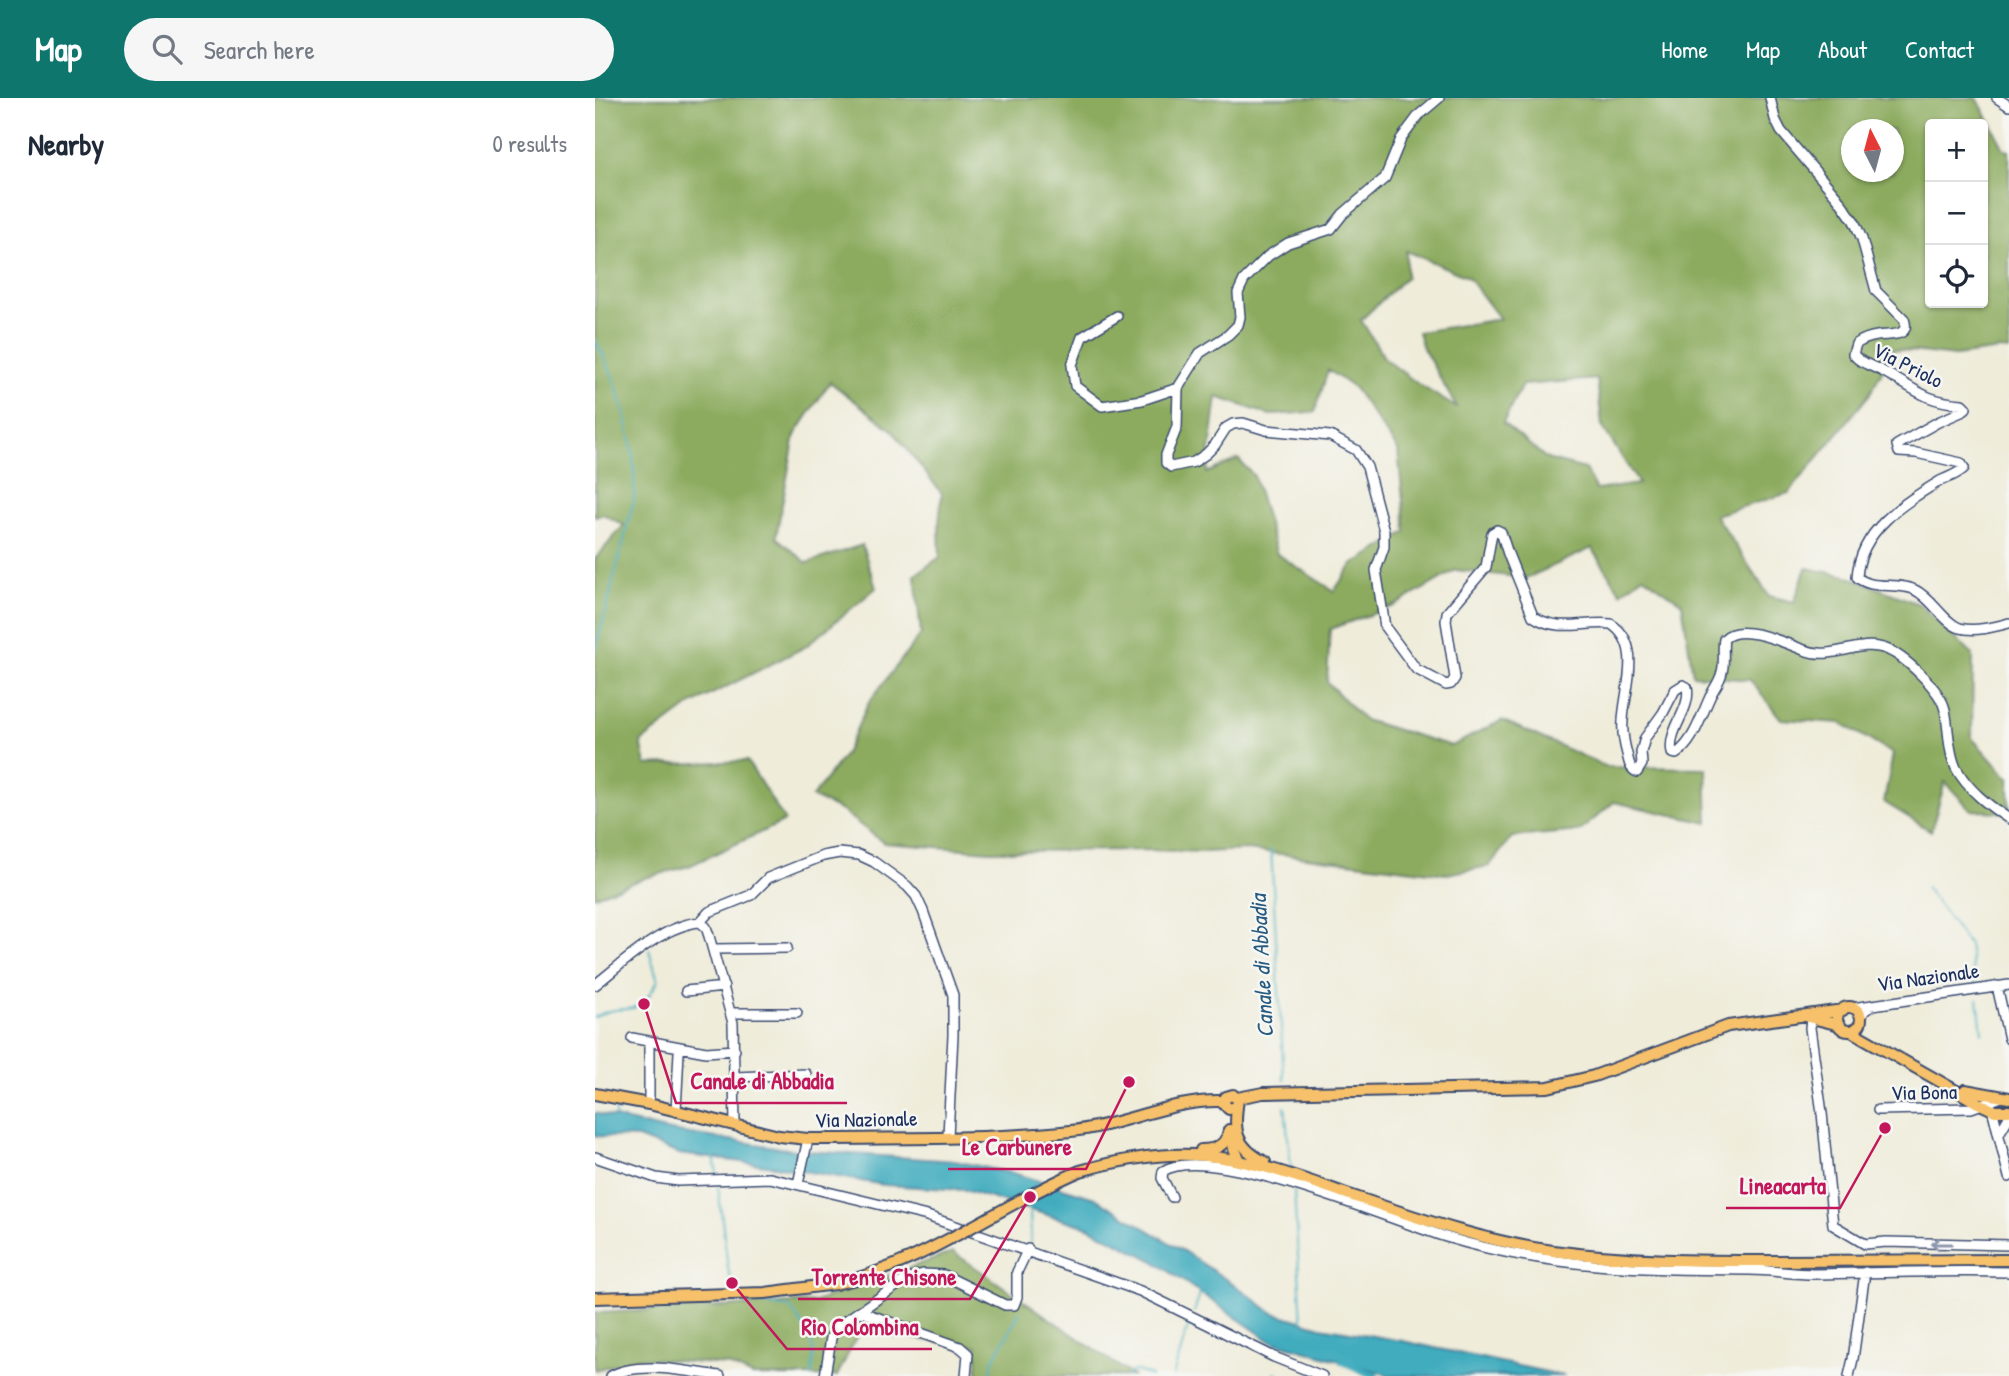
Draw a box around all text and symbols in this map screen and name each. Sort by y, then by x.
search box [124,18,614,81]
text: Map [35,27,82,71]
icon: search [148,30,186,68]
text: Search here [204,32,315,67]
text: Home [1661,33,1708,65]
text: Map [1746,33,1780,65]
text: About [1818,33,1867,65]
text: Contact [1905,33,1974,65]
north arrow [1841,119,1904,182]
map controls [1925,119,1988,308]
button: + [1925,119,1988,182]
text: Nearby [28,124,104,164]
text: 0 results [492,128,567,159]
button: − [1925,182,1988,245]
button: locate [1925,245,1988,308]
street label: Via Priolo [1868,335,1948,395]
water label: Canale di Abbadia [1242,892,1280,1038]
street label: Via Nazionale [1875,955,1981,999]
callout: Canale di Abbadia [676,1059,847,1103]
text: Canale di Abbadia [690,1065,834,1096]
street label: Via Bona [1891,1077,1957,1107]
street label: Via Nazionale [814,1104,918,1134]
callout: Le Carbunere [948,1125,1086,1169]
text: Le Carbunere [962,1131,1073,1162]
callout: Lineacarta [1726,1164,1840,1208]
text: Lineacarta [1740,1170,1826,1201]
one-way arrow [1930,1237,1953,1251]
callout: Torrente Chisone [798,1255,970,1299]
text: Torrente Chisone [811,1261,957,1292]
callout: Rio Colombina [787,1305,932,1349]
text: Rio Colombina [801,1311,919,1342]

